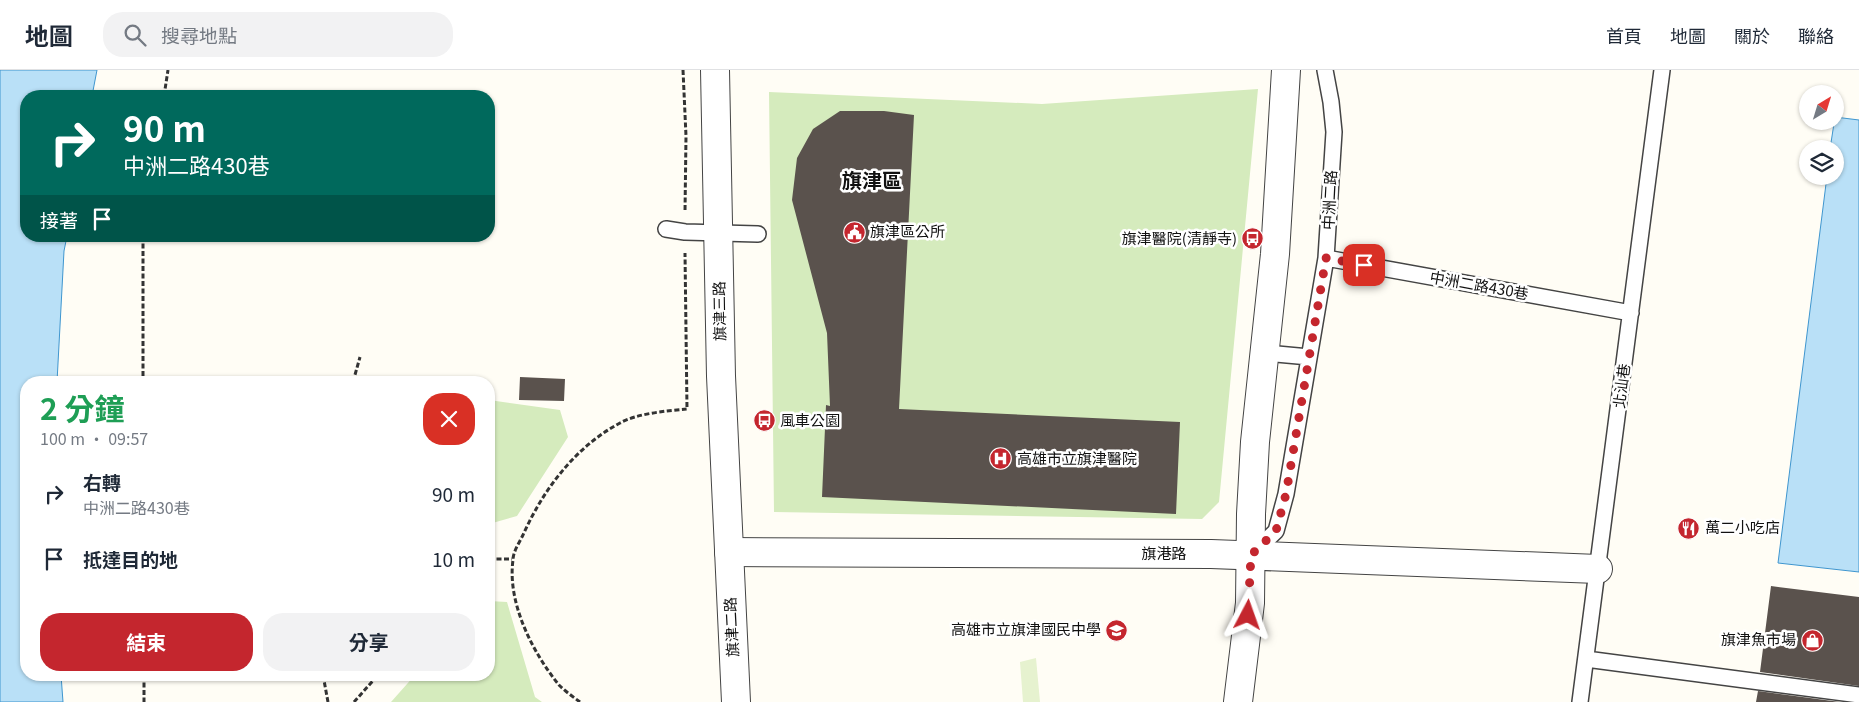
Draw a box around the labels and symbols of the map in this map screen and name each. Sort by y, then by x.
north arrow [1799,85,1844,130]
district label: 旗津區 [842,165,902,194]
street label: 中洲二路 [1316,169,1341,230]
public building icon: 旗津區公所 [842,220,866,244]
place label: 旗津區公所 [870,220,945,241]
place label: 旗津醫院(清靜寺) [1122,227,1237,248]
bus stop icon: 旗津醫院(清靜寺) [1241,227,1265,251]
pin [1343,244,1385,286]
street label: 中洲二路430巷 [1428,266,1530,304]
street label: 旗津三路 [707,281,730,341]
street label: 北汕巷 [1607,362,1634,409]
bus stop icon: 風車公園 [752,409,776,433]
place label: 風車公園 [780,409,840,430]
hospital icon: 高雄市立旗津醫院 [989,447,1013,471]
place label: 高雄市立旗津醫院 [1017,447,1137,468]
restaurant icon: 萬二小吃店 [1677,516,1701,540]
place label: 萬二小吃店 [1705,516,1780,537]
street label: 旗港路 [1141,542,1187,563]
position arrow [1221,588,1273,640]
street label: 旗津二路 [718,597,743,658]
place label: 高雄市立旗津國民中學 [951,618,1101,639]
school or university icon: 高雄市立旗津國民中學 [1105,618,1129,642]
place label: 旗津魚市場 [1721,628,1796,649]
shop icon: 旗津魚市場 [1800,628,1824,652]

